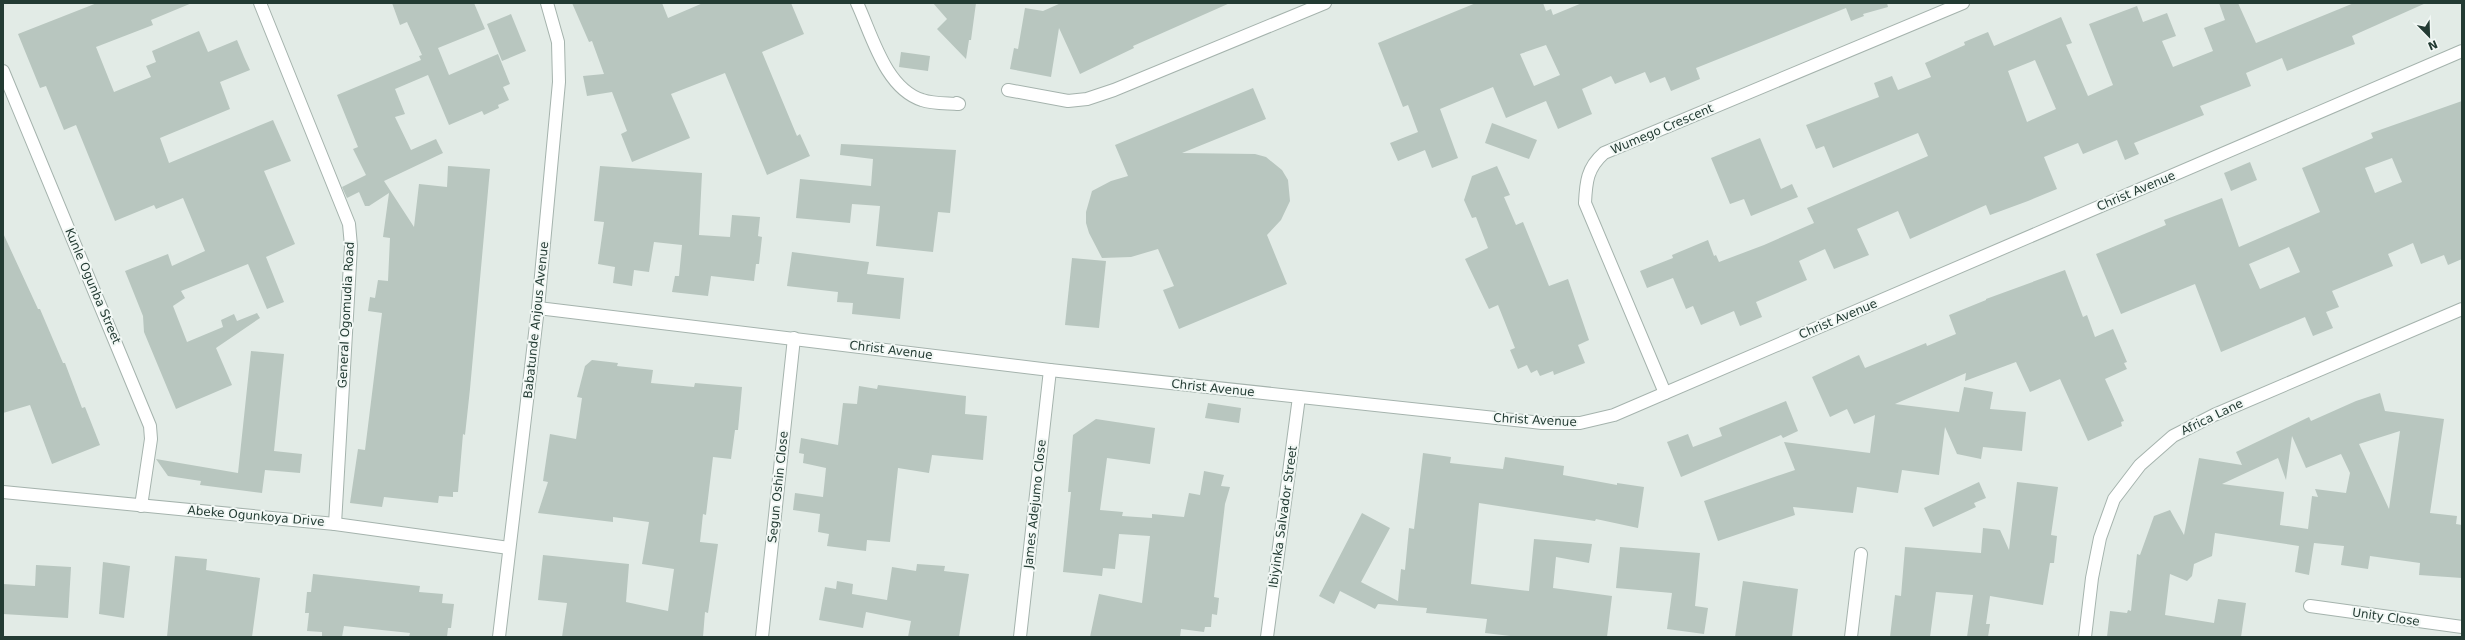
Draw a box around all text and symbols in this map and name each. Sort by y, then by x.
north arrow [2409,16,2449,56]
text: N [2426,37,2439,53]
street label: Wumego Crescent [1609,101,1716,157]
street label: Christ Avenue [2095,168,2177,214]
street label: Kunle Ogunba Street [62,226,124,346]
street label: General Ogomudia Road [335,241,357,389]
street label: Babatunde Anjous Avenue [521,241,551,399]
street label: Christ Avenue [1797,296,1879,342]
street label: Christ Avenue [849,338,933,362]
street label: Christ Avenue [1171,377,1255,399]
street label: Africa Lane [2179,396,2245,438]
street label: Christ Avenue [1493,411,1577,429]
street label: Segun Oshin Close [765,430,791,544]
street label: James Adejumo Close [1021,439,1049,570]
street label: Ibiyinka Salvador Street [1266,445,1300,589]
street label: Abeke Ogunkoya Drive [187,503,325,529]
street label: Unity Close [2351,605,2421,629]

